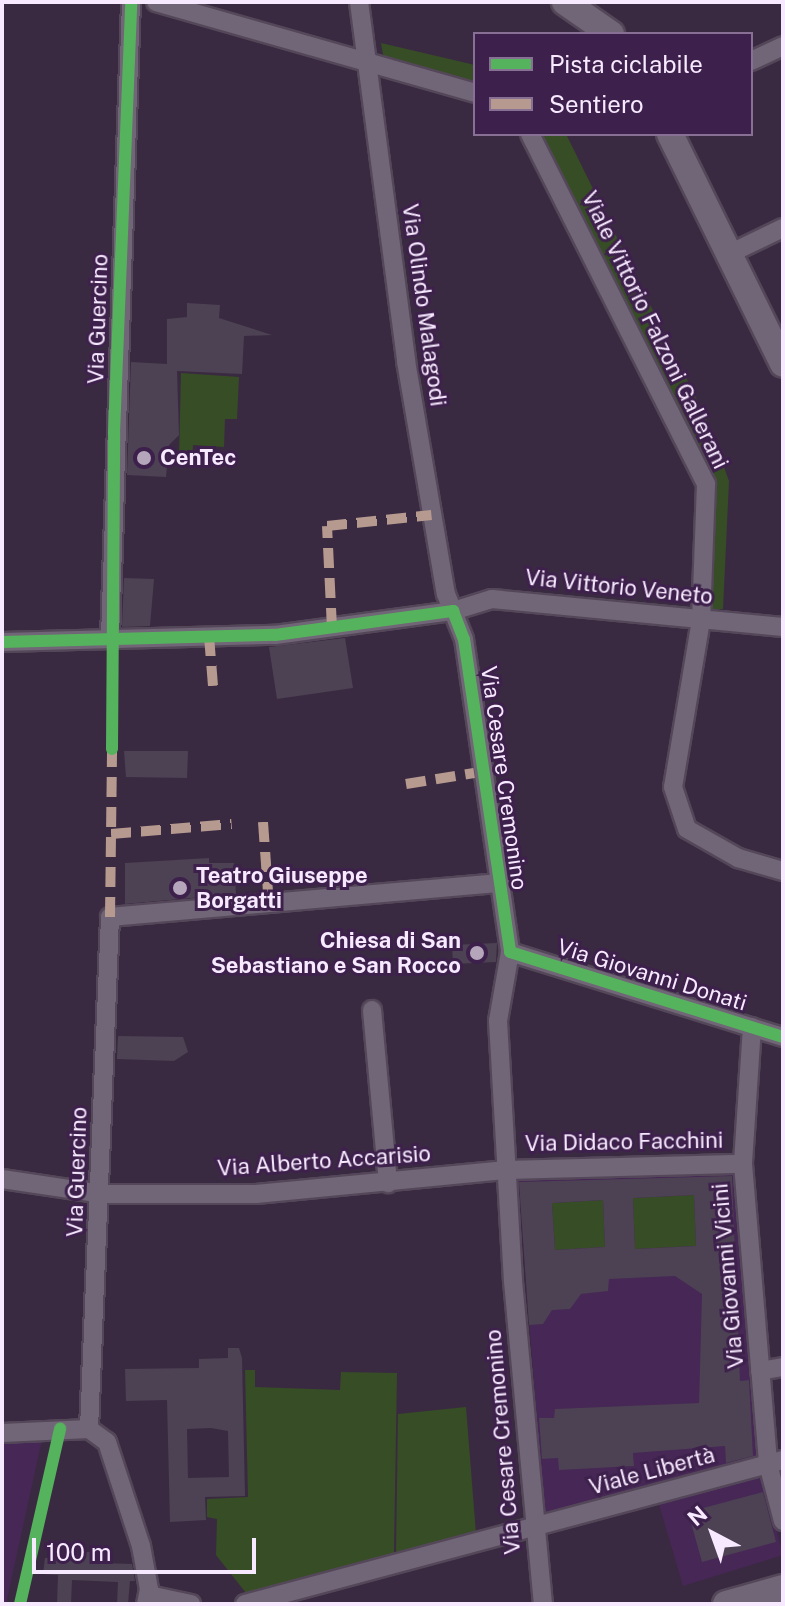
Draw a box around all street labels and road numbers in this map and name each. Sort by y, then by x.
street label: Viale Vittorio Falzoni Gallerani [576,186,734,474]
street label: Via Olindo Malagodi [397,202,451,408]
street label: Via Guercino [83,254,113,384]
street label: Via Vittorio Veneto [523,564,715,610]
street label: Via Cesare Cremonino [475,664,533,892]
street label: Via Giovanni Donati [554,934,750,1016]
street label: Via Guercino [62,1107,92,1237]
street label: Via Didaco Facchini [525,1127,723,1157]
street label: Via Alberto Accarisio [216,1140,432,1182]
street label: Via Giovanni Vicini [707,1182,749,1370]
street label: Via Cesare Cremonino [480,1328,526,1556]
street label: Viale Libertà [586,1442,718,1500]

